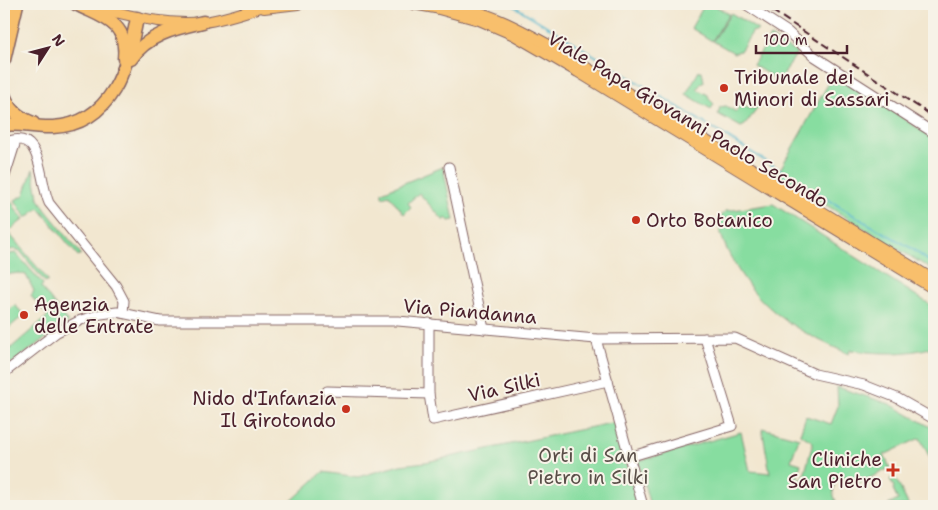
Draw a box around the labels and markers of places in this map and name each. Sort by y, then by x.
place label: Tribunale dei Minori di Sassari [734,65,890,112]
marker: Tribunale dei Minori di Sassari [718,82,730,94]
place label: Orto Botanico [646,208,773,233]
marker: Orto Botanico [630,214,642,226]
place label: Agenzia delle Entrate [34,292,154,339]
marker: Agenzia delle Entrate [18,309,30,321]
place label: Nido d'Infanzia Il Girotondo [192,386,336,433]
marker: Nido d'Infanzia Il Girotondo [340,403,352,415]
place label: Cliniche San Pietro [788,447,882,494]
marker: Cliniche San Pietro [886,463,900,477]

